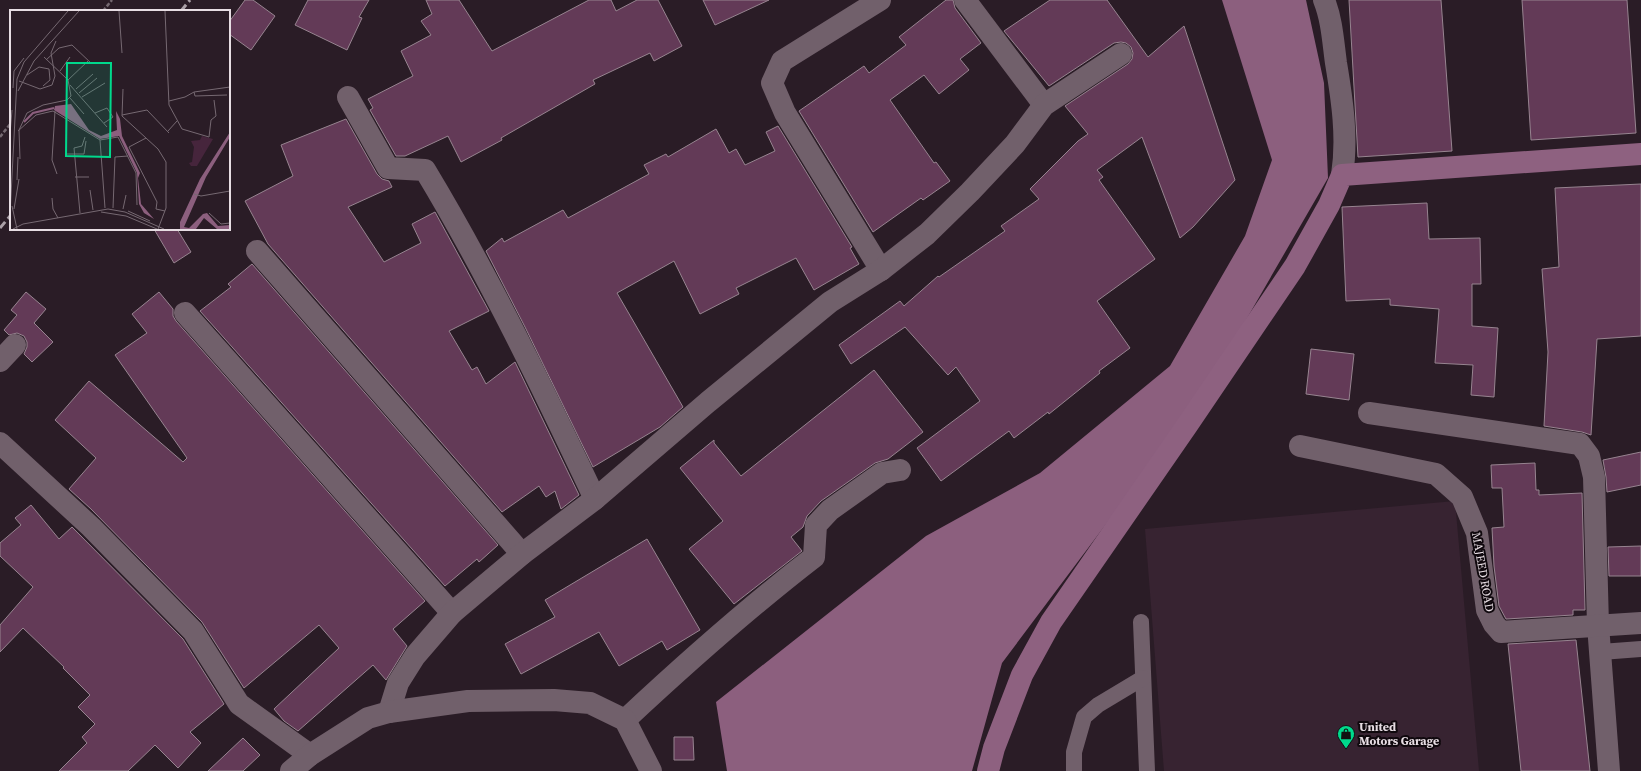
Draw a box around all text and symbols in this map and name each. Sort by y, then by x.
inset map [10,10,230,230]
street label: MAJEED ROAD [1468,531,1498,613]
place label: United Motors Garage [1359,719,1439,749]
shop icon: United Motors Garage [1336,724,1356,749]

